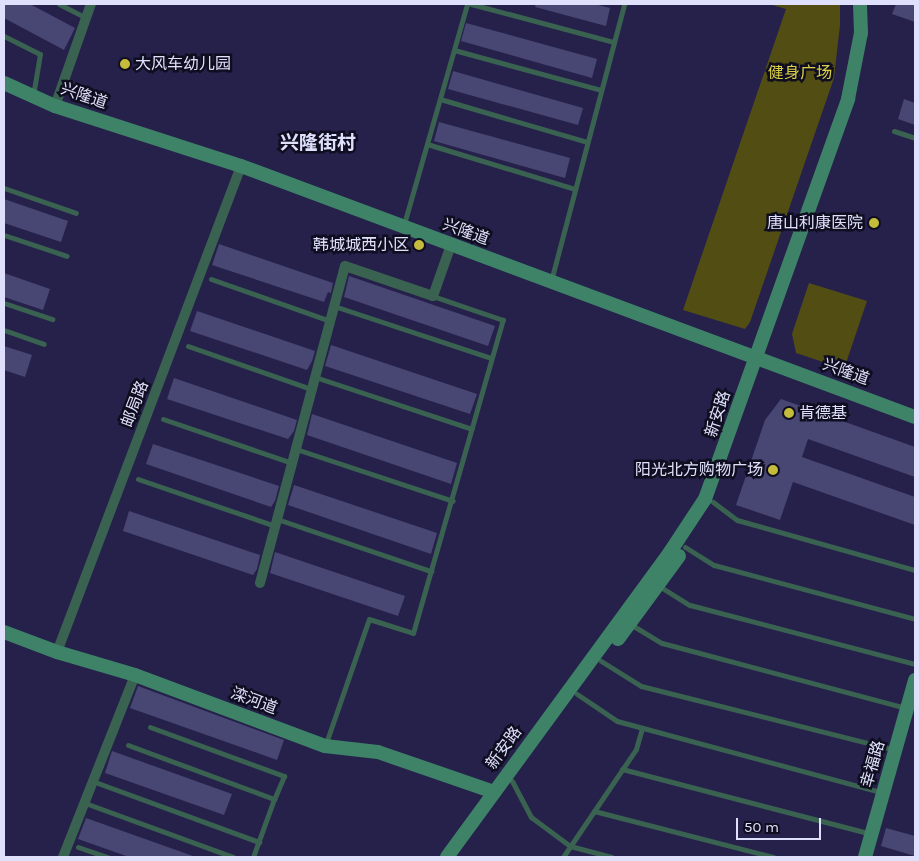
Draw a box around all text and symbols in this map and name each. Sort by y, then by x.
place label: 大风车幼儿园 [135,54,231,74]
marker: 大风车幼儿园 [119,58,131,70]
park label: 健身广场 [768,63,832,83]
street label: 兴隆道 [58,79,110,113]
district label: 兴隆街村 [280,133,356,155]
place label: 唐山利康医院 [767,213,863,233]
street label: 兴隆道 [440,215,492,249]
marker: 唐山利康医院 [867,216,881,230]
place label: 韩城城西小区 [313,235,409,255]
marker: 韩城城西小区 [413,239,425,251]
street label: 兴隆道 [820,355,872,389]
street label: 邮局路 [117,378,153,430]
street label: 新安路 [701,388,735,440]
place label: 肯德基 [799,403,847,423]
marker: 肯德基 [783,407,795,419]
place label: 阳光北方购物广场 [635,460,763,480]
marker: 阳光北方购物广场 [767,464,779,476]
street label: 滦河道 [228,683,280,719]
street label: 新安路 [482,723,526,773]
street label: 幸福路 [857,738,889,790]
scale bar [739,808,824,840]
text: 50 m [744,818,779,836]

